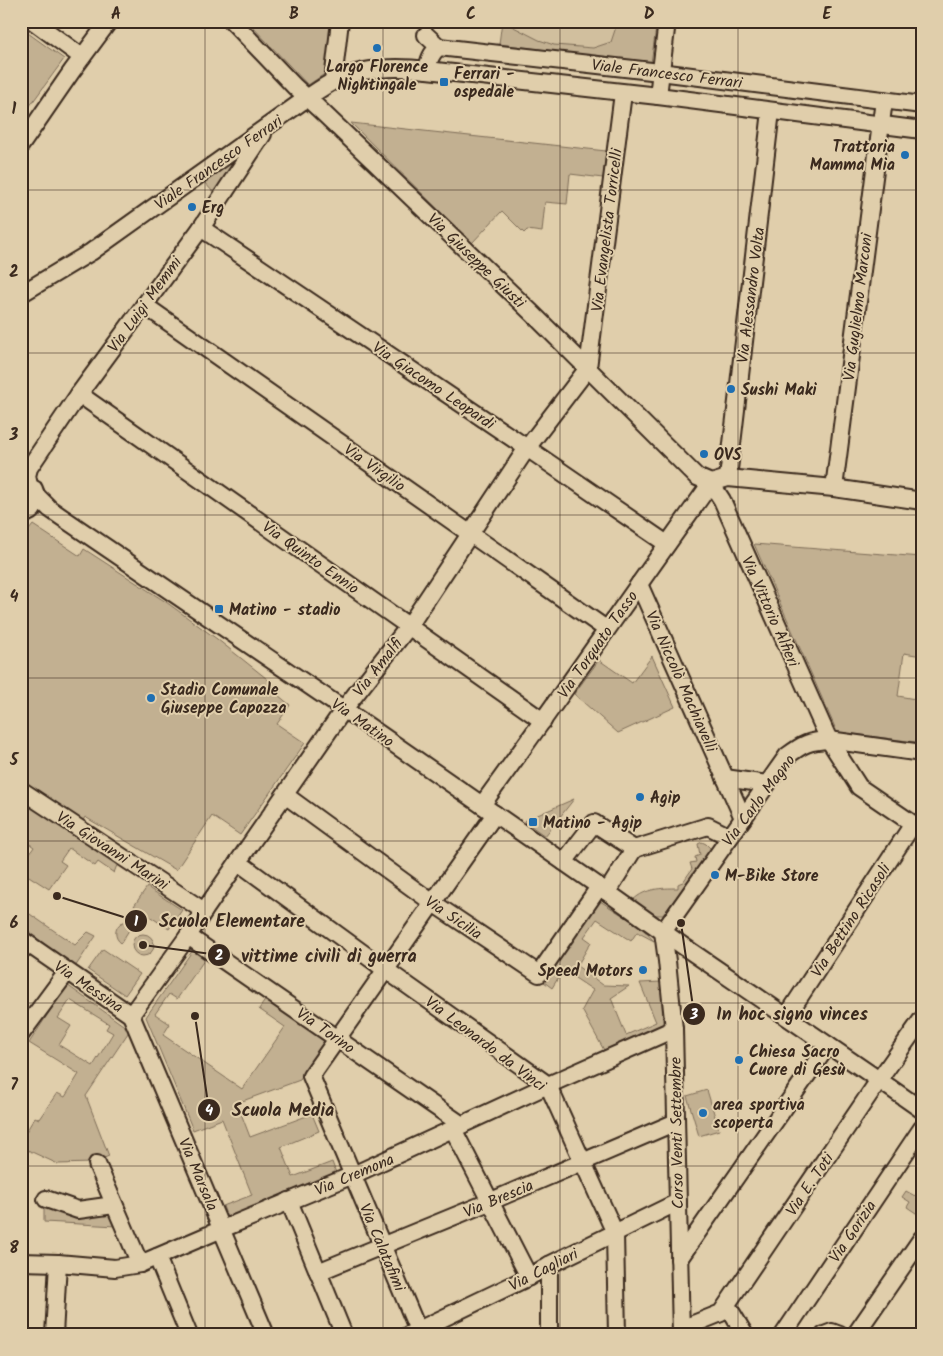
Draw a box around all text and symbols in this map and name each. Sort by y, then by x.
text: A [111,2,121,27]
text: B [289,2,299,27]
text: C [466,2,476,27]
text: D [644,2,655,27]
text: E [823,2,833,27]
marker: Largo Florence Nightingale [371,42,383,54]
street label: Viale Francesco Ferrari [590,53,745,96]
place label: Largo Florence Nightingale [326,55,428,98]
place label: Ferrari - ospedale [454,62,515,105]
marker: Ferrari - ospedale [438,76,450,88]
text: 1 [12,97,17,122]
street label: Viale Francesco Ferrari [150,109,289,217]
place label: Trattoria Mamma Mia [810,135,895,178]
street label: Via Evangelista Torricelli [585,146,630,313]
marker: Trattoria Mamma Mia [899,149,911,161]
place label: Erg [202,196,224,221]
marker: Erg [186,201,198,213]
street label: Via Giuseppe Giusti [421,207,532,316]
street label: Via Alessandro Volta [731,226,772,365]
street label: Via Guglielmo Marconi [837,231,880,383]
street label: Via Luigi Memmi [102,251,189,358]
text: 2 [9,260,19,285]
street label: Via Giacomo Leopardi [367,336,501,437]
place label: Sushi Maki [741,378,818,403]
marker: Sushi Maki [725,383,737,395]
text: 3 [9,423,19,448]
street label: Via Virgilio [338,438,410,499]
place label: OVS [714,443,741,468]
marker: OVS [698,448,710,460]
street label: Via Quinto Ennio [256,515,364,601]
street label: Via Vittorio Alfieri [734,552,806,672]
text: 4 [10,585,19,610]
street label: Via Torquato Tasso [552,586,645,704]
place label: Matino - stadio [229,598,341,623]
marker: Matino - stadio [213,603,225,615]
street label: Via Niccolò Machiavelli [638,607,724,758]
street label: Via Amalfi [347,633,409,703]
place label: Stadio Comunale Giuseppe Capozza [161,678,286,721]
marker: Stadio Comunale Giuseppe Capozza [145,692,157,704]
street label: Via Matino [325,692,399,754]
text: 5 [9,748,20,773]
street label: Via Carlo Magno [716,750,802,852]
place label: Agip [650,786,681,811]
marker: Agip [634,791,646,803]
street label: Via Giovanni Marini [51,805,175,898]
place label: Matino - Agip [543,811,643,836]
marker: Matino - Agip [527,816,539,828]
street label: Via Bettino Ricasoli [805,858,898,983]
place label: M-Bike Store [725,864,819,889]
marker: M-Bike Store [709,869,721,881]
street label: Via Sicilia [419,890,487,947]
callout: Scuola Elementare [124,904,315,937]
text: Scuola Elementare [159,908,305,937]
text: 1 [134,910,139,934]
text: 6 [10,911,19,936]
callout: vittime civili di guerra [207,939,427,972]
text: vittime civili di guerra [241,943,417,972]
text: 2 [215,944,224,968]
street label: Via Messina [48,955,128,1020]
place label: Speed Motors [538,959,634,984]
marker: Speed Motors [637,964,649,976]
street label: Via Leonardo da Vinci [419,990,552,1099]
callout: In hoc signo vinces [682,997,878,1030]
text: In hoc signo vinces [716,1001,868,1030]
street label: Via Torino [291,1002,360,1061]
text: 3 [689,1003,698,1027]
place label: Chiesa Sacro Cuore di Gesù [749,1040,845,1083]
marker: Chiesa Sacro Cuore di Gesù [733,1054,745,1066]
street label: Corso Venti Settembre [664,1057,691,1209]
text: 7 [10,1073,18,1098]
callout: Scuola Media [196,1093,344,1126]
place label: area sportiva scoperta [713,1093,805,1136]
text: Scuola Media [232,1097,334,1126]
text: 4 [205,1099,213,1123]
marker: area sportiva scoperta [697,1107,709,1119]
street label: Via Marsala [171,1134,224,1215]
street label: Via Cremona [311,1147,398,1203]
street label: Via E. Toti [780,1147,841,1222]
street label: Via Brescia [460,1173,538,1225]
street label: Via Gorizia [823,1196,883,1268]
street label: Via Calatafimi [352,1200,412,1297]
text: 8 [9,1236,19,1261]
street label: Via Cagliari [504,1242,584,1299]

